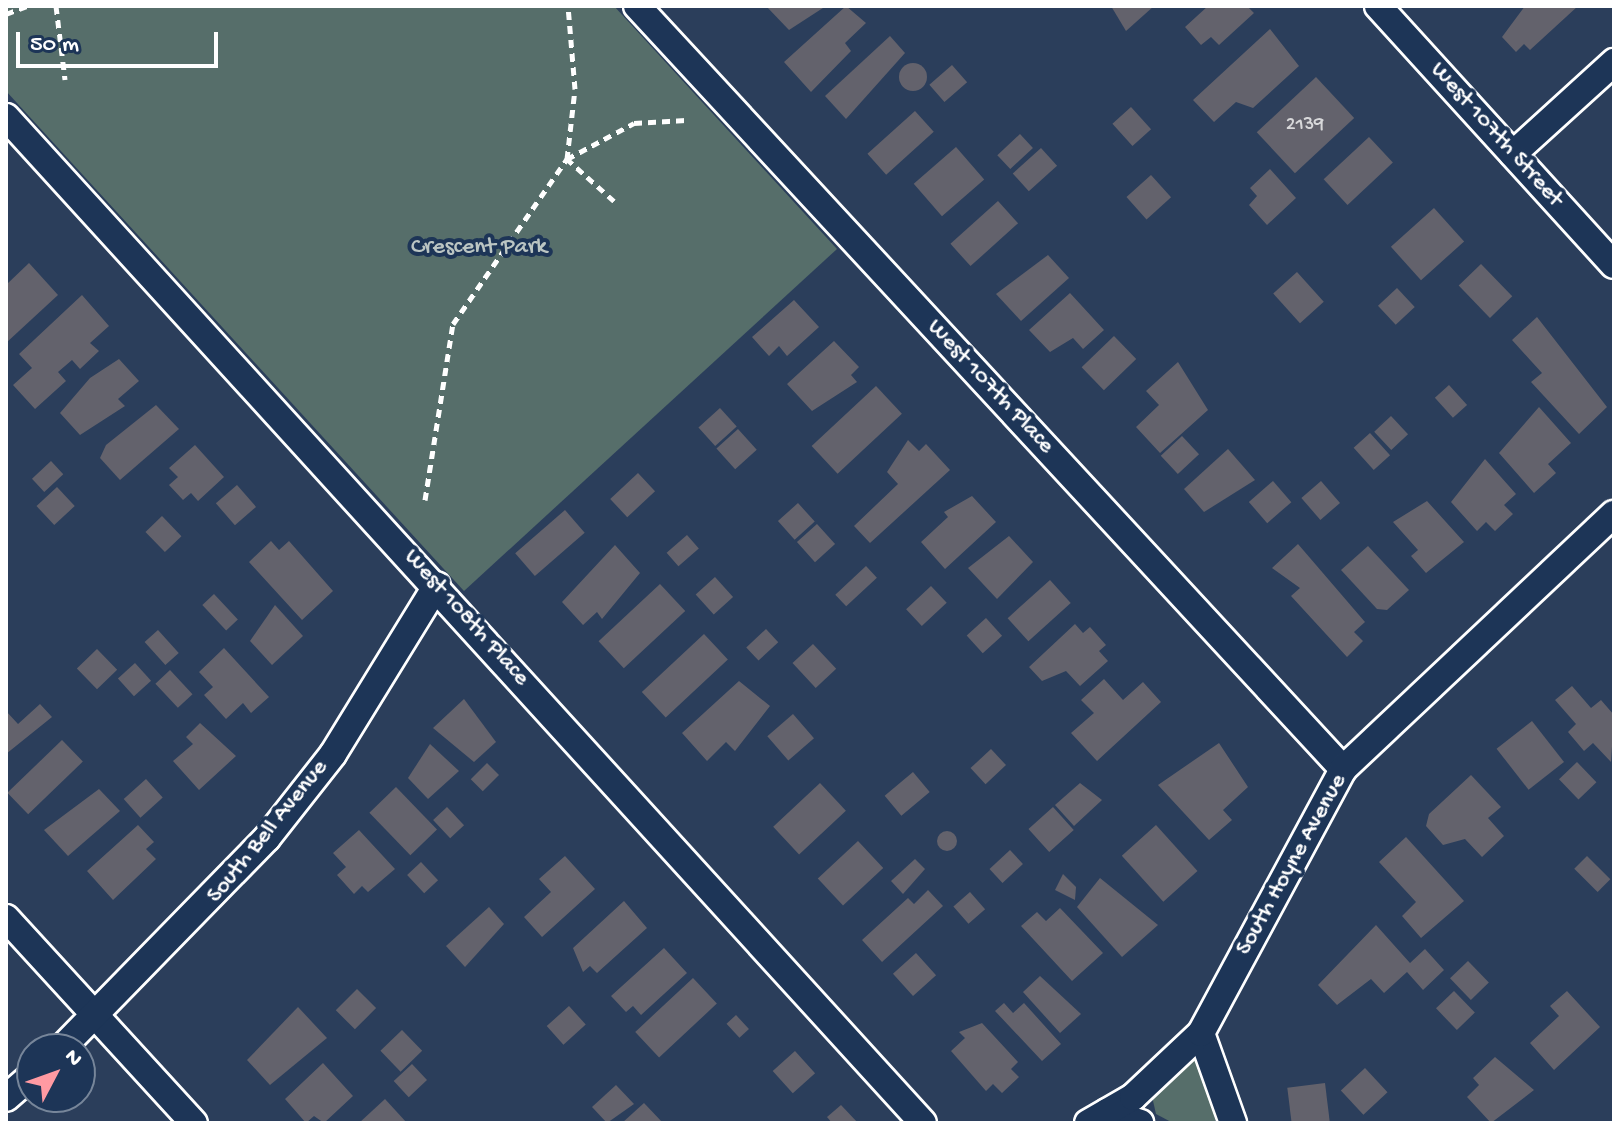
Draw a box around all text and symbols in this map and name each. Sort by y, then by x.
scale bar [20,16,222,66]
text: 50 m [30,31,79,60]
street label: West 107th Street [1423,57,1569,213]
house number: 2139 [1286,113,1324,137]
park label: Crescent Park [411,234,547,262]
street label: West 107th Place [920,314,1060,460]
street label: West 108th Place [397,544,535,692]
street label: South Bell Avenue [201,754,335,910]
street label: South Hoyne Avenue [1230,769,1354,961]
north arrow [16,1033,96,1113]
text: N [58,1045,87,1073]

